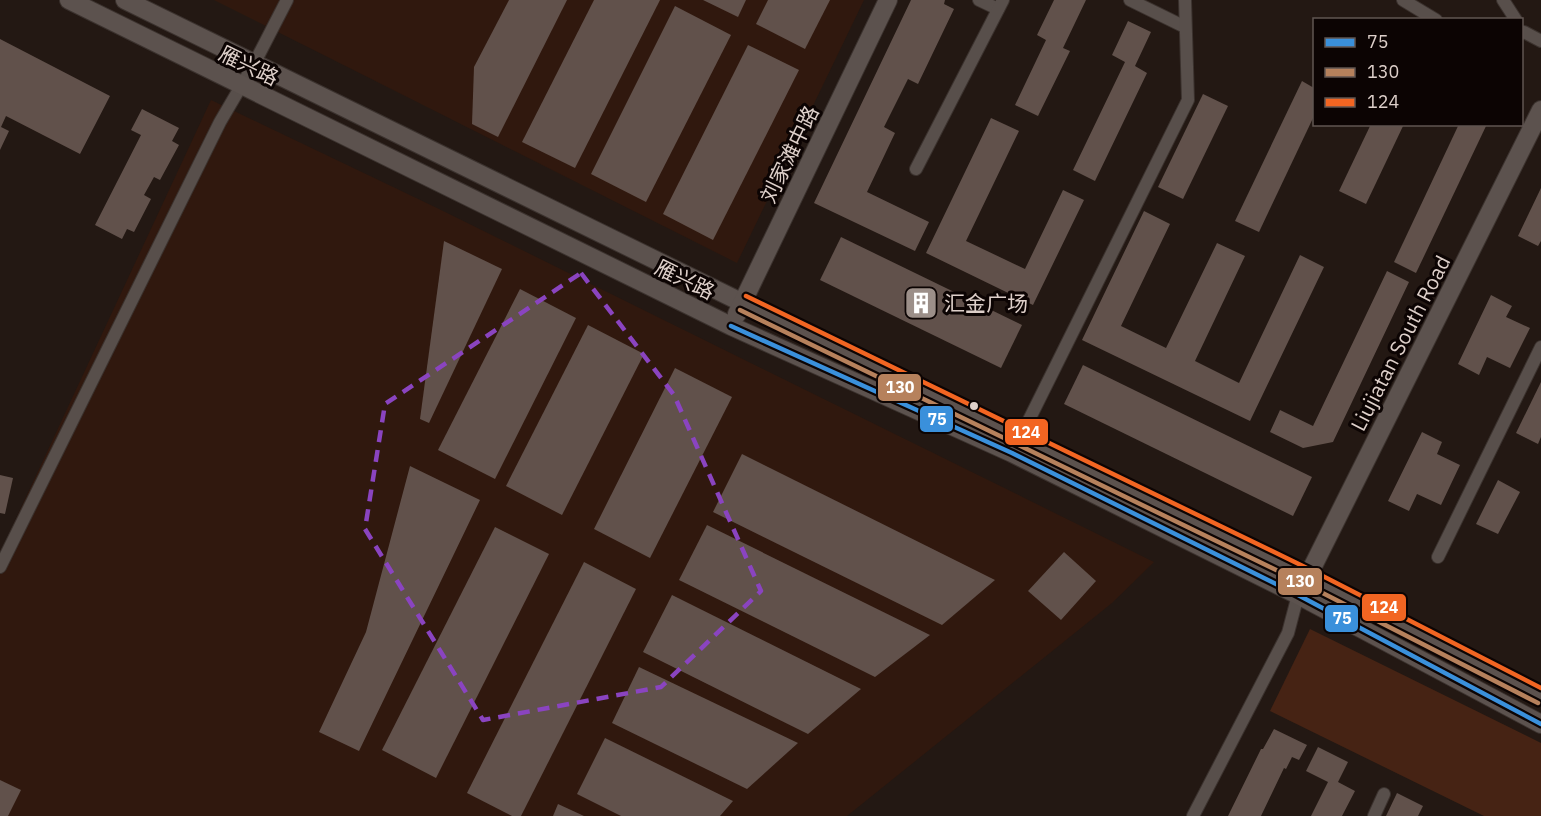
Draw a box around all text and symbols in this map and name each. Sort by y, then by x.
legend [1313,18,1523,126]
text: 75 [1367,30,1389,53]
street label: 雁兴路 [215,39,283,91]
text: 130 [1367,60,1399,83]
text: 124 [1367,90,1400,113]
street label: 刘家滩中路 [753,101,825,207]
street label: Liujiatan South Road [1344,251,1456,435]
street label: 雁兴路 [651,253,719,305]
building icon: 汇金广场 [903,285,939,321]
place label: 汇金广场 [944,289,1028,317]
line badge: 130 [877,373,922,402]
text: 130 [886,377,915,397]
unlabelled marker [968,400,980,412]
line badge: 75 [919,405,954,433]
text: 75 [927,409,947,429]
line badge: 124 [1004,418,1049,446]
text: 124 [1012,422,1041,442]
line badge: 130 [1277,567,1323,596]
text: 130 [1286,571,1315,591]
line badge: 124 [1361,593,1407,622]
text: 124 [1370,597,1399,617]
line badge: 75 [1324,604,1359,633]
text: 75 [1332,608,1352,628]

